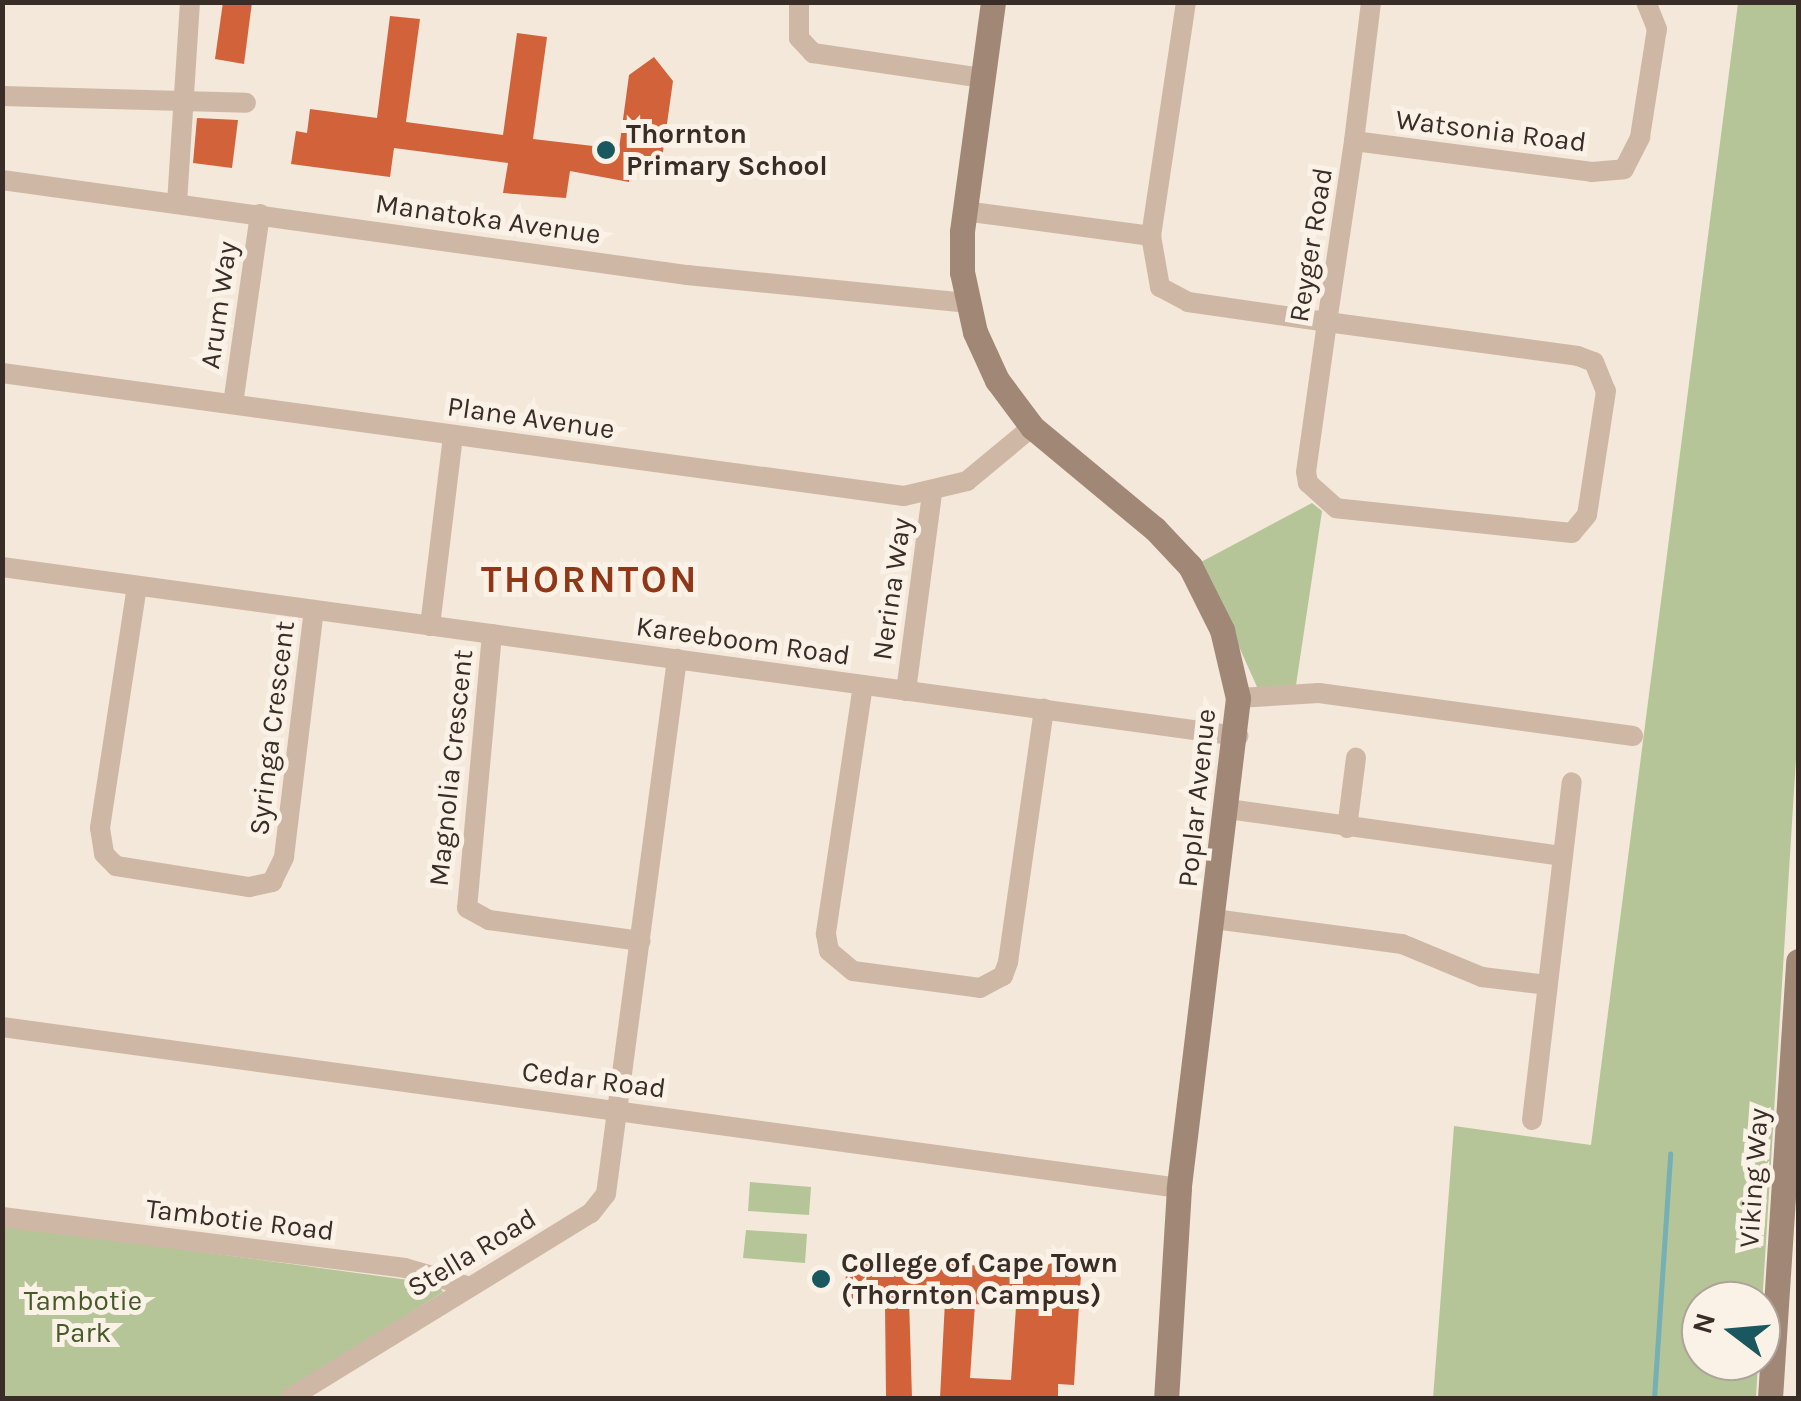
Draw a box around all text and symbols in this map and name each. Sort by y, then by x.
street label: Watsonia Road [1394,103,1588,159]
place label: Thornton Primary School [626,117,828,183]
marker: Thornton Primary School [595,139,617,161]
street label: Reyger Road [1282,165,1340,325]
street label: Manatoka Avenue [373,187,603,251]
street label: Arum Way [193,239,245,371]
street label: Plane Avenue [445,390,617,446]
street label: Nerina Way [865,516,919,662]
district label: THORNTON [481,557,699,603]
street label: Kareeboom Road [634,609,852,673]
street label: Syringa Crescent [242,619,302,837]
street label: Magnolia Crescent [422,648,480,888]
street label: Poplar Avenue [1171,707,1223,889]
street label: Cedar Road [520,1055,668,1105]
street label: Viking Way [1732,1107,1776,1249]
street label: Tambotie Road [144,1192,336,1248]
street label: Stella Road [402,1202,542,1304]
place label: College of Cape Town (Thornton Campus) [841,1246,1118,1312]
marker: College of Cape Town (Thornton Campus) [810,1268,832,1290]
north arrow [1681,1281,1781,1381]
park label: Tambotie Park [24,1284,142,1350]
text: N [1685,1309,1722,1337]

